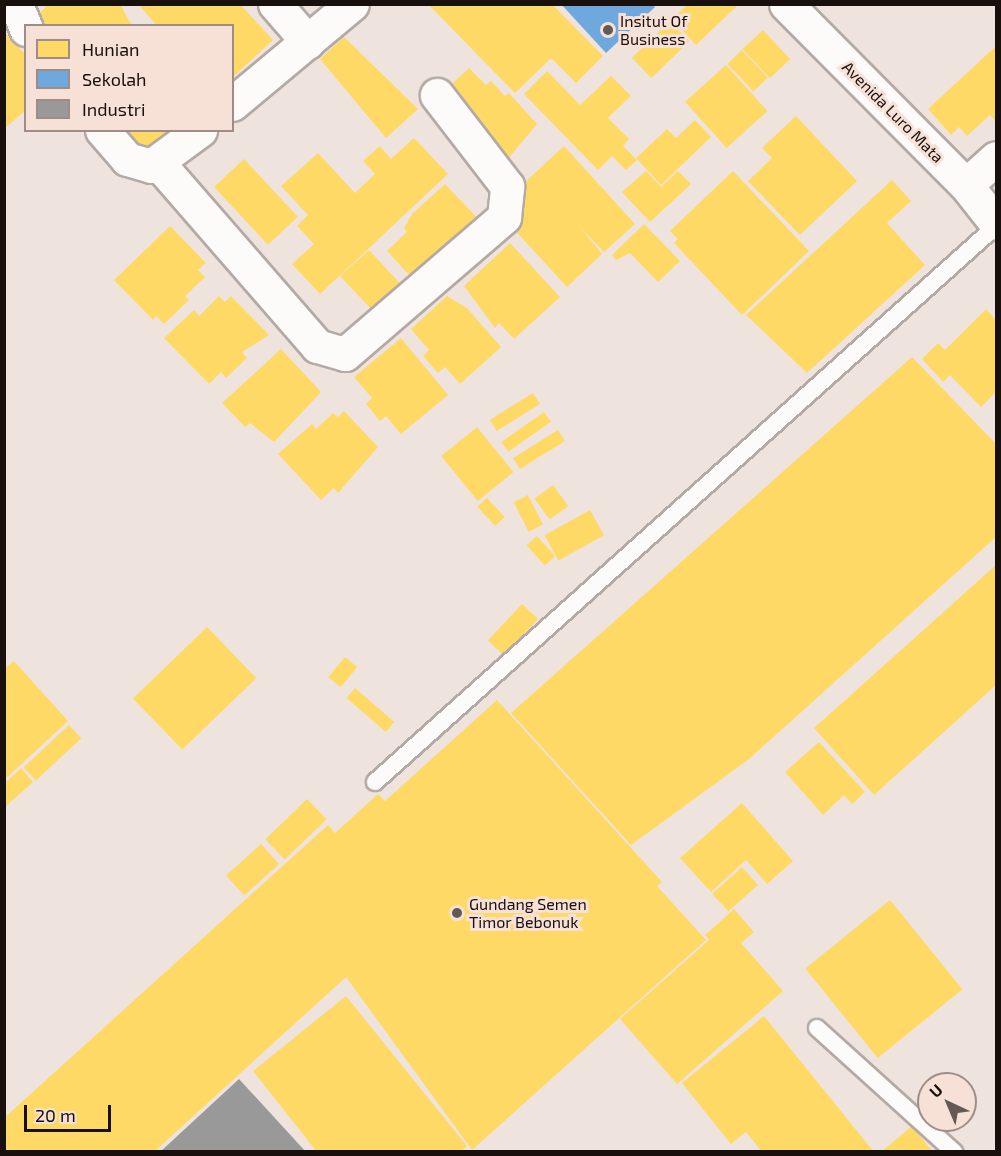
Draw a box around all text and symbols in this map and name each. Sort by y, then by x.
place label: Insitut Of Business [620,11,687,49]
marker: Insitut Of Business [601,23,615,37]
legend [24,24,234,132]
text: Hunian [82,38,140,60]
street label: Avenida Luro Mata [838,57,948,167]
text: Sekolah [82,68,147,90]
text: Industri [82,98,145,120]
place label: Gundang Semen Timor Bebonuk [469,894,587,932]
marker: Gundang Semen Timor Bebonuk [450,906,464,920]
north arrow [917,1072,977,1132]
text: U [925,1079,946,1101]
scale bar [27,1093,114,1131]
text: 20 m [35,1104,76,1126]

